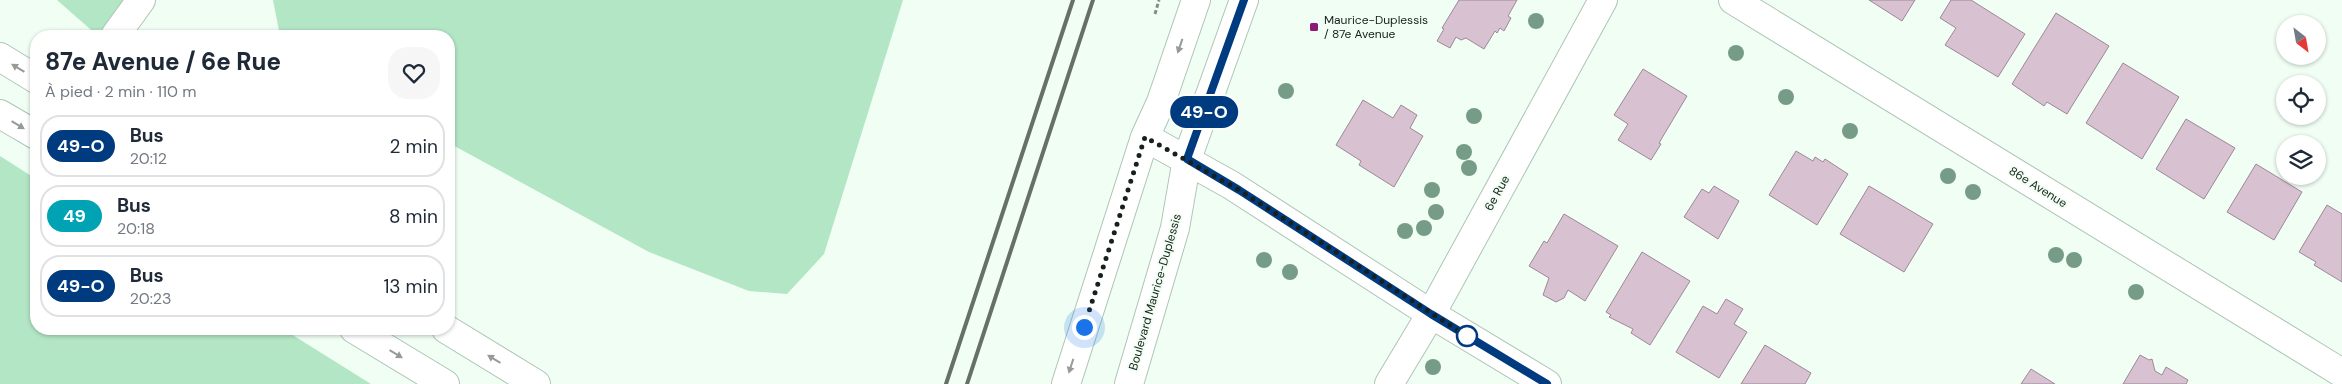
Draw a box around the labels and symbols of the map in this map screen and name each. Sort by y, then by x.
place label: Maurice-Duplessis / 87e Avenue [1324,12,1428,42]
north arrow [2276,15,2326,65]
marker: Maurice-Duplessis / 87e Avenue [1308,21,1320,33]
one-way arrow [1176,39,1184,54]
one-way arrow [12,63,25,72]
line badge: 49-O [1169,96,1239,128]
one-way arrow [12,120,25,129]
street label: 86e Avenue [2006,163,2070,211]
street label: 6e Rue [1481,172,1513,214]
street label: Boulevard Maurice-Duplessis [1125,212,1185,372]
your location [1072,315,1097,340]
unlabelled marker [1456,325,1478,347]
one-way arrow [389,350,402,359]
one-way arrow [488,354,501,363]
one-way arrow [1067,358,1075,373]

